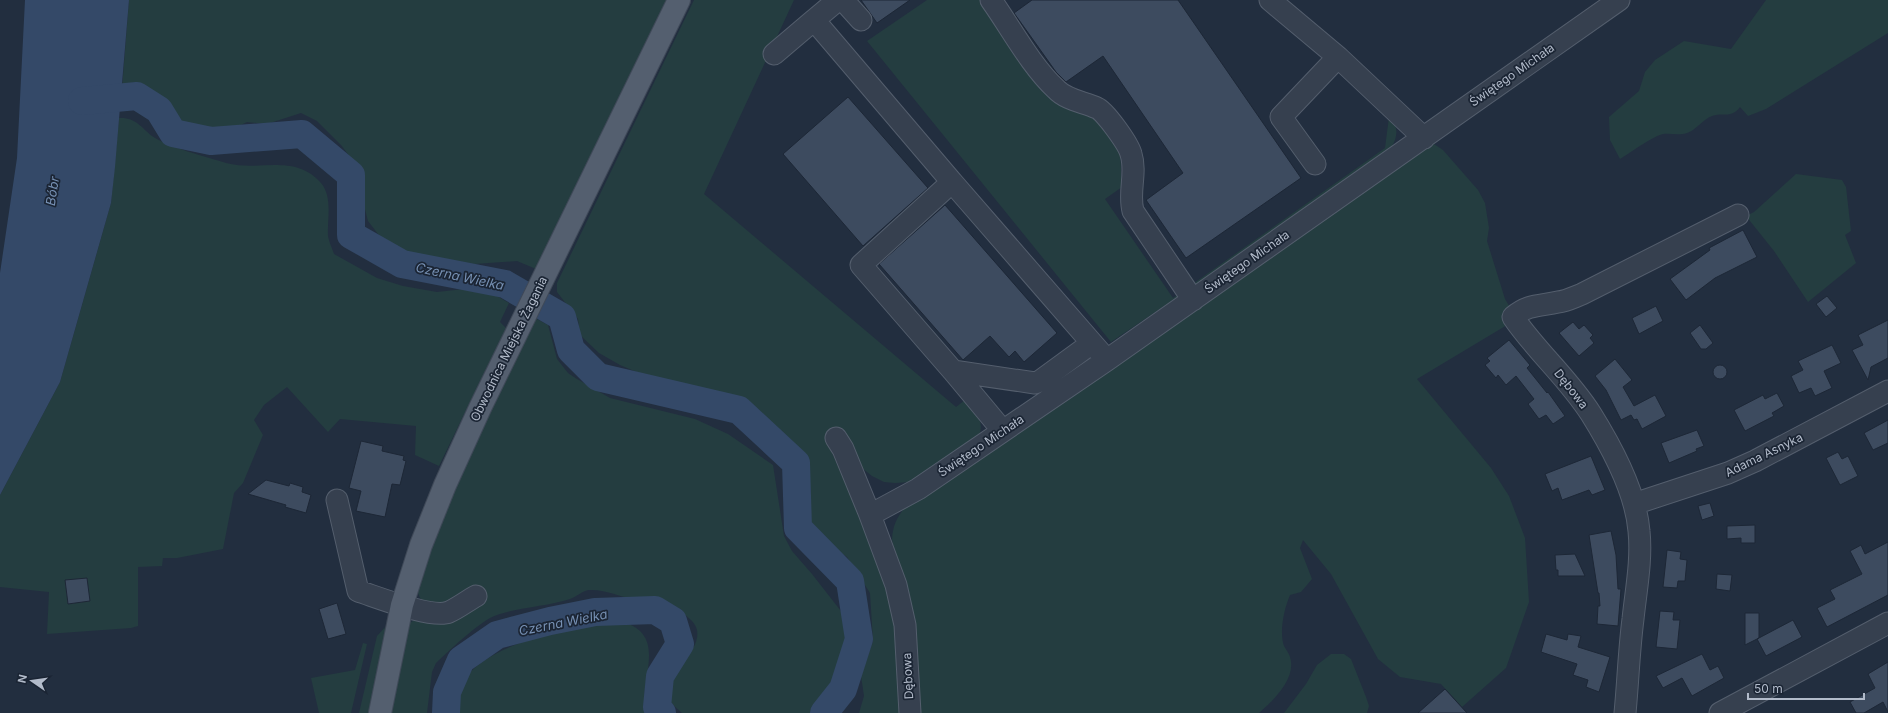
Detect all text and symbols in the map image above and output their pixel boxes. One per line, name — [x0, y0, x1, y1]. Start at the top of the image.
street label: Świętego Michała — [1466, 40, 1557, 109]
water label: Bóbr — [42, 174, 62, 207]
street label: Świętego Michała — [1201, 227, 1292, 296]
water label: Czerna Wielka — [414, 259, 506, 293]
street label: Obwodnica Miejska Żagania — [467, 274, 550, 424]
street label: Dębowa — [1551, 366, 1592, 412]
street label: Świętego Michała — [935, 411, 1026, 480]
street label: Adama Asnyka — [1722, 429, 1805, 480]
water label: Czerna Wielka — [517, 606, 609, 638]
street label: Dębowa — [899, 652, 916, 700]
north arrow — [12, 661, 52, 701]
text: N — [14, 673, 30, 684]
scale bar — [1748, 675, 1864, 701]
text: 50 m — [1754, 681, 1783, 696]

